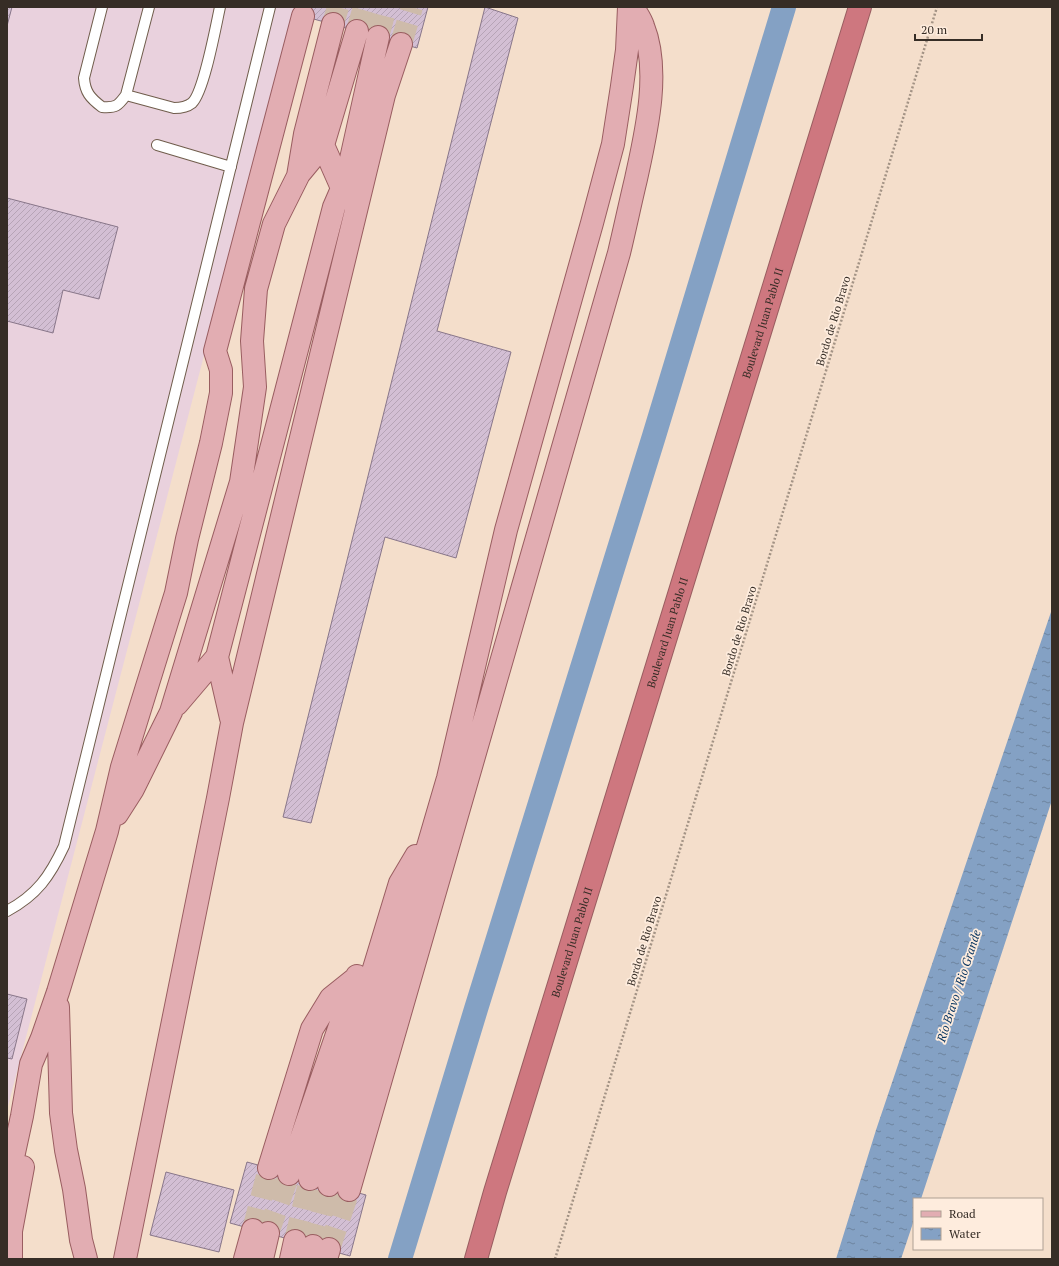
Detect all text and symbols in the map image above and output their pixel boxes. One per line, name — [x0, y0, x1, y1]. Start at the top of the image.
scale bar — [915, 16, 982, 42]
text: 20 m — [921, 22, 948, 37]
street label: Boulevard Juan Pablo II — [739, 266, 786, 380]
street label: Bordo de Rio Bravo — [813, 274, 853, 368]
street label: Boulevard Juan Pablo II — [644, 576, 691, 690]
street label: Bordo de Rio Bravo — [719, 584, 759, 678]
street label: Boulevard Juan Pablo II — [548, 885, 596, 999]
street label: Bordo de Rio Bravo — [624, 894, 664, 988]
water label: Río Bravo / Rio Grande — [933, 927, 984, 1045]
legend — [913, 1198, 1043, 1250]
text: Road — [949, 1206, 976, 1221]
text: Water — [949, 1226, 981, 1241]

